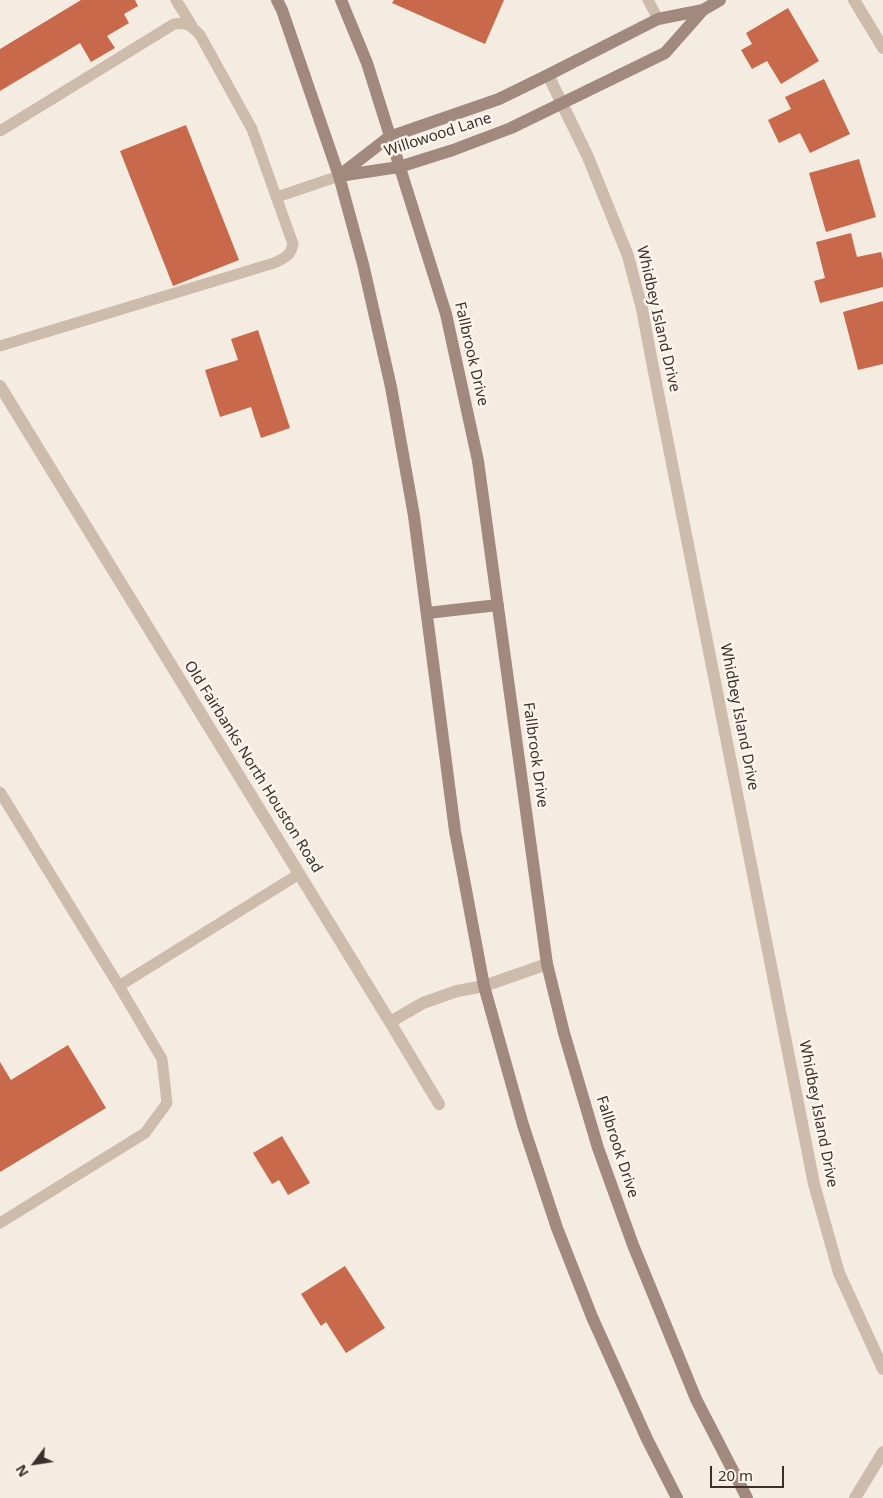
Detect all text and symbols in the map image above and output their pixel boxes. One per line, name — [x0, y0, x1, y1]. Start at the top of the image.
street label: Willowood Lane — [382, 109, 494, 161]
street label: Whidbey Island Drive — [632, 244, 684, 394]
street label: Fallbrook Drive — [450, 300, 492, 408]
street label: Whidbey Island Drive — [716, 642, 762, 792]
street label: Old Fairbanks North Houston Road — [180, 658, 326, 876]
street label: Fallbrook Drive — [519, 701, 551, 809]
street label: Whidbey Island Drive — [795, 1039, 841, 1189]
street label: Fallbrook Drive — [592, 1094, 642, 1200]
north arrow — [10, 1438, 60, 1488]
scale bar — [713, 1456, 787, 1488]
text: N — [11, 1461, 33, 1481]
text: 20 m — [718, 1465, 753, 1485]

